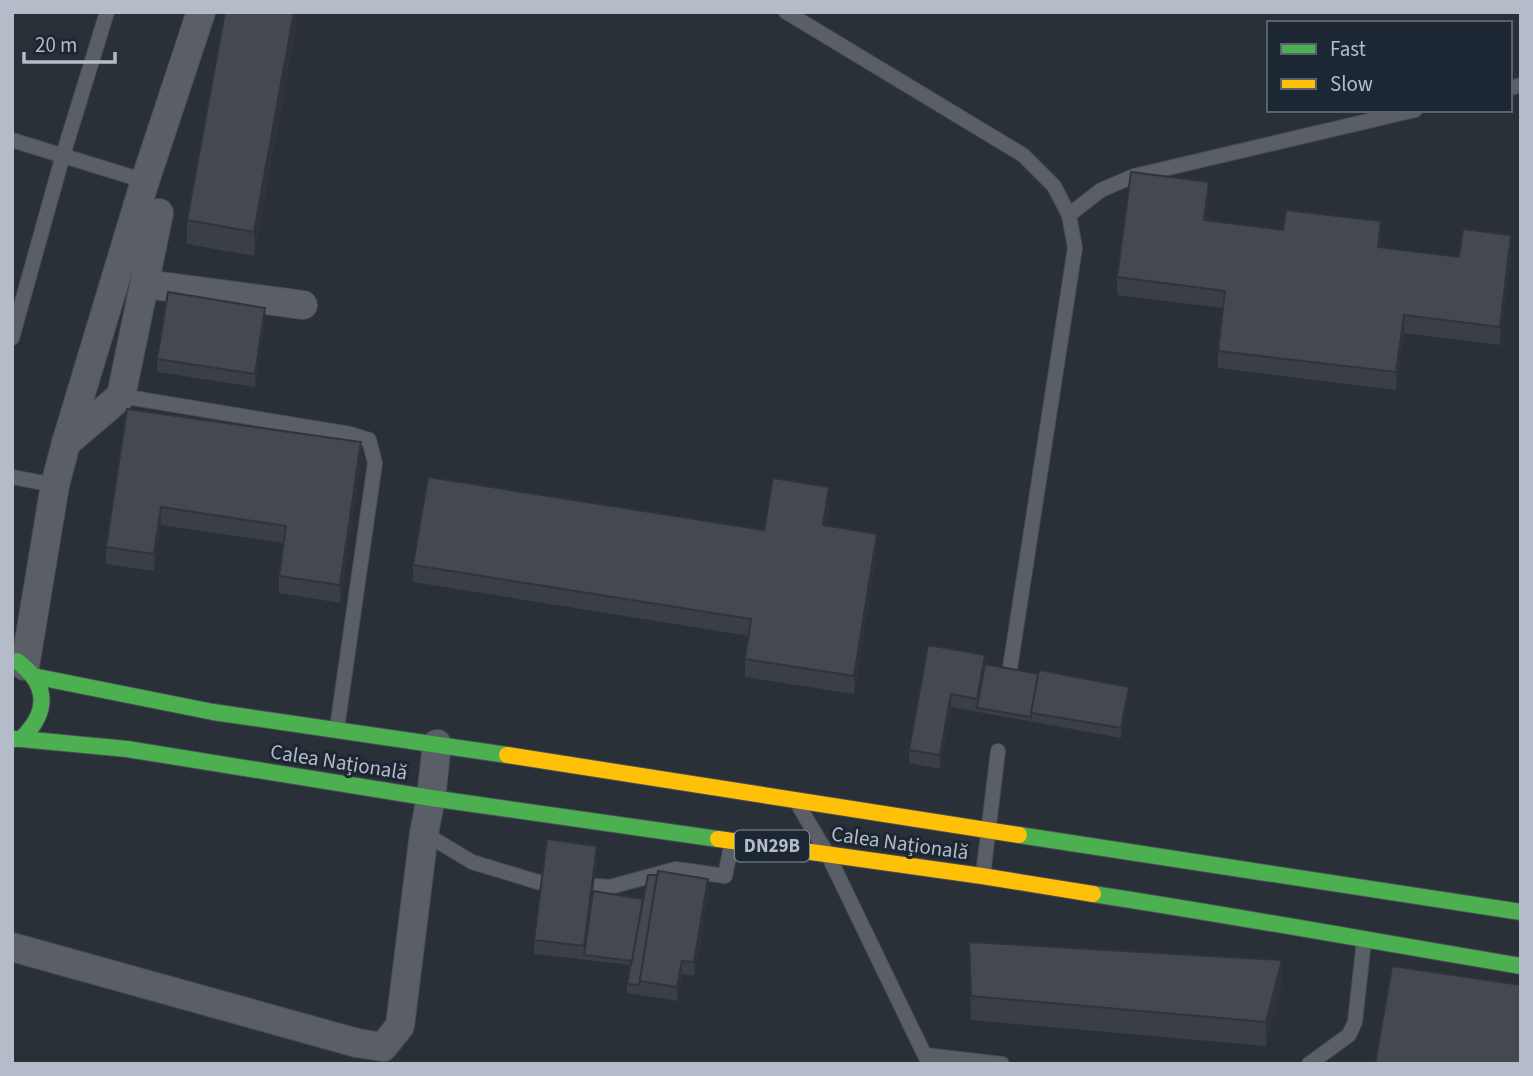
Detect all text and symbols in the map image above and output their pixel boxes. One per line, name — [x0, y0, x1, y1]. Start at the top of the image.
scale bar — [24, 21, 116, 65]
legend — [1267, 21, 1512, 112]
text: 20 m — [35, 30, 77, 60]
text: Fast — [1330, 34, 1366, 64]
text: Slow — [1330, 69, 1373, 99]
street label: Calea Națională — [268, 736, 410, 788]
street label: Calea Națională — [829, 819, 971, 867]
road number: DN29B — [735, 831, 809, 862]

